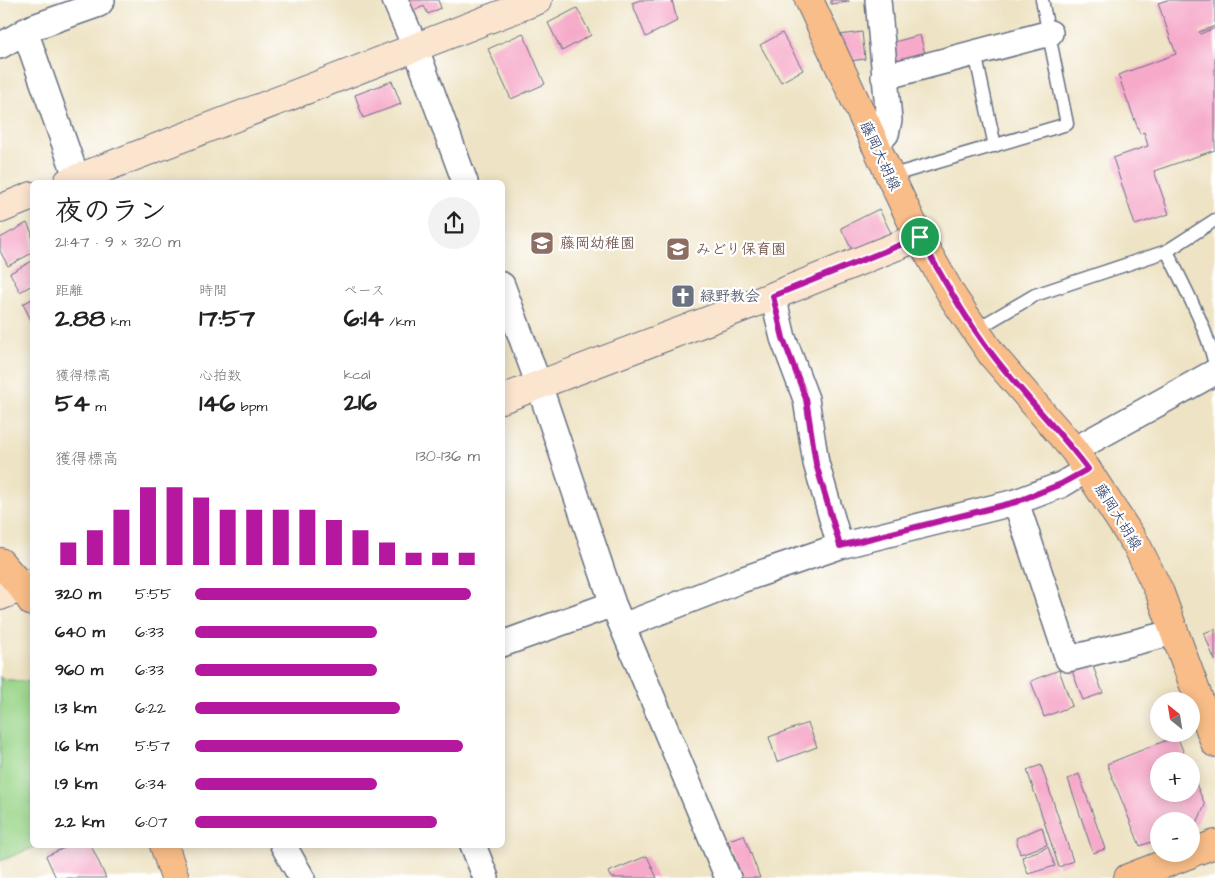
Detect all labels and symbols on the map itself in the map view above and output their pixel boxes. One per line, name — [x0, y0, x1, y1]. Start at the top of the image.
street label: 藤岡大胡線 — [855, 118, 905, 194]
pin — [899, 216, 941, 258]
school or university icon: 藤岡幼稚園 — [529, 230, 555, 256]
place label: 藤岡幼稚園 — [560, 233, 635, 254]
school or university icon: みどり保育園 — [665, 236, 691, 262]
place label: みどり保育園 — [696, 239, 786, 260]
church icon: 緑野教会 — [670, 283, 696, 309]
place label: 緑野教会 — [700, 286, 760, 307]
street label: 藤岡大胡線 — [1089, 480, 1147, 554]
north arrow — [1150, 692, 1200, 742]

